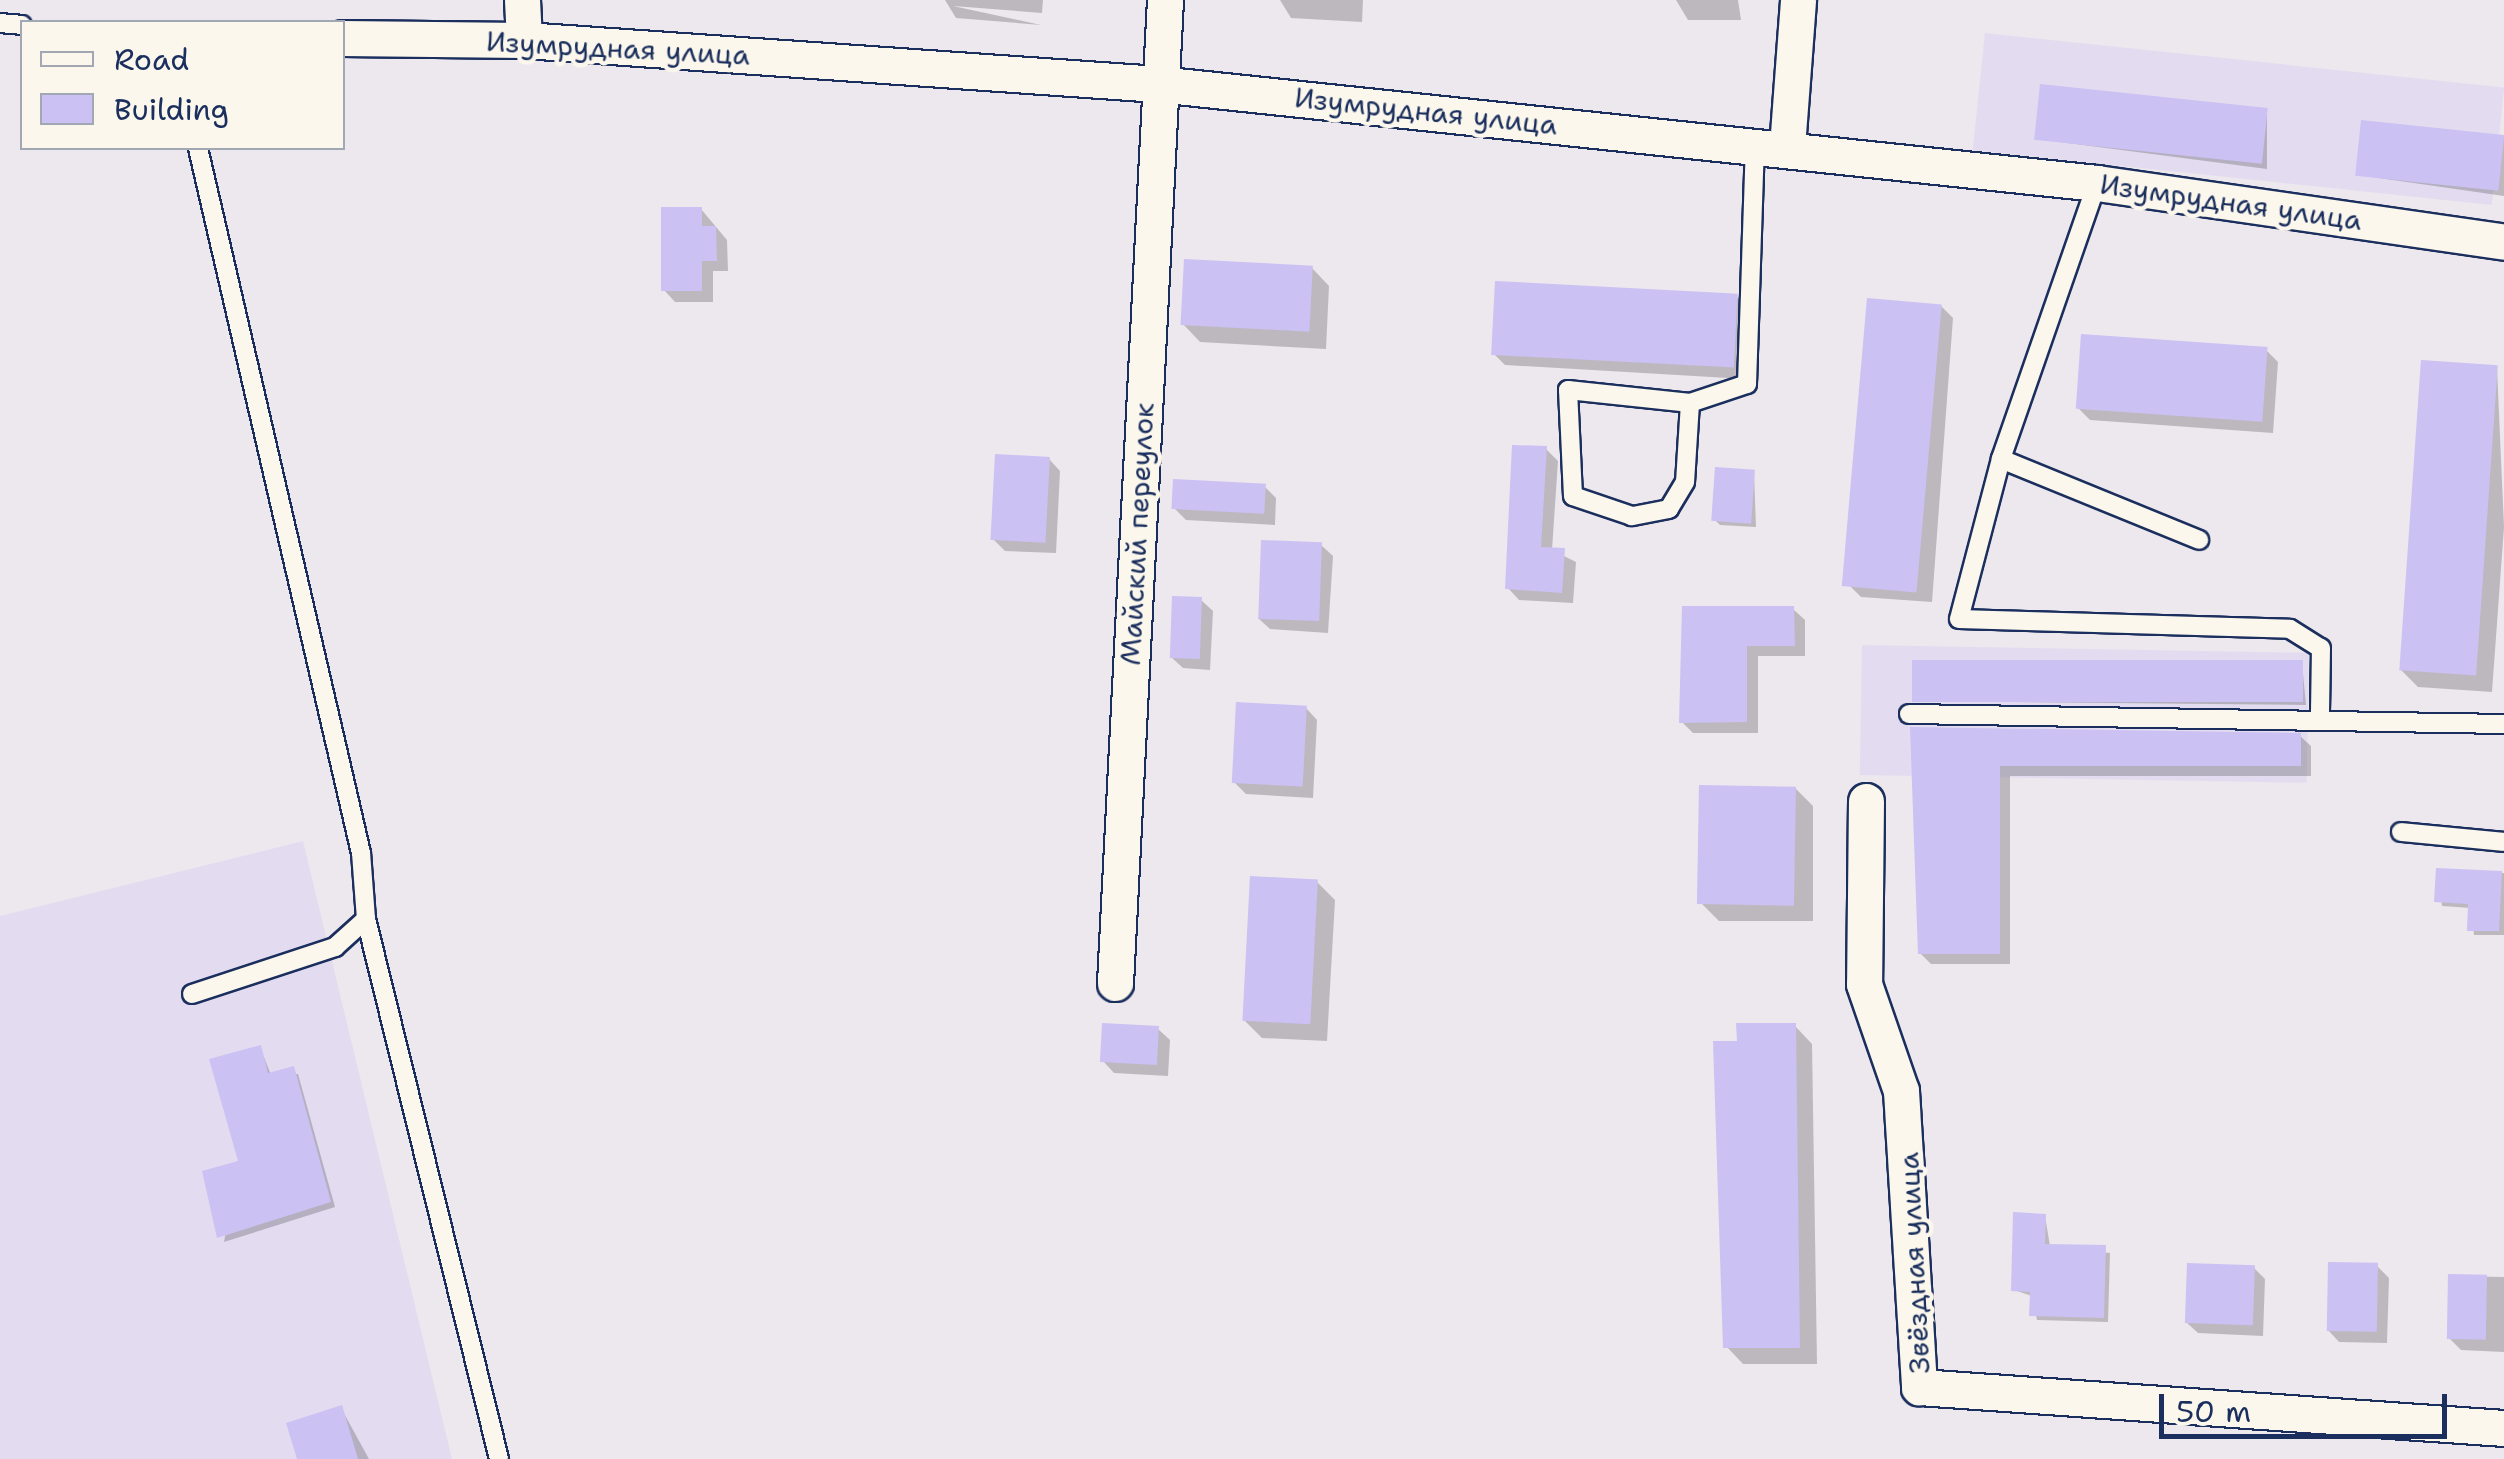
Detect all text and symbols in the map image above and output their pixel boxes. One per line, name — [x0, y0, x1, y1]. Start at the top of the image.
legend — [20, 20, 345, 150]
street label: Изумрудная улица — [485, 24, 751, 72]
text: Road — [114, 39, 189, 80]
street label: Изумрудная улица — [1293, 80, 1559, 142]
text: Building — [114, 89, 229, 130]
street label: Изумрудная улица — [2098, 167, 2364, 237]
street label: Майский переулок — [1113, 402, 1161, 666]
street label: Звёздная улица — [1891, 1151, 1937, 1375]
scale bar — [2164, 1374, 2452, 1436]
text: 50 m — [2176, 1391, 2251, 1432]

